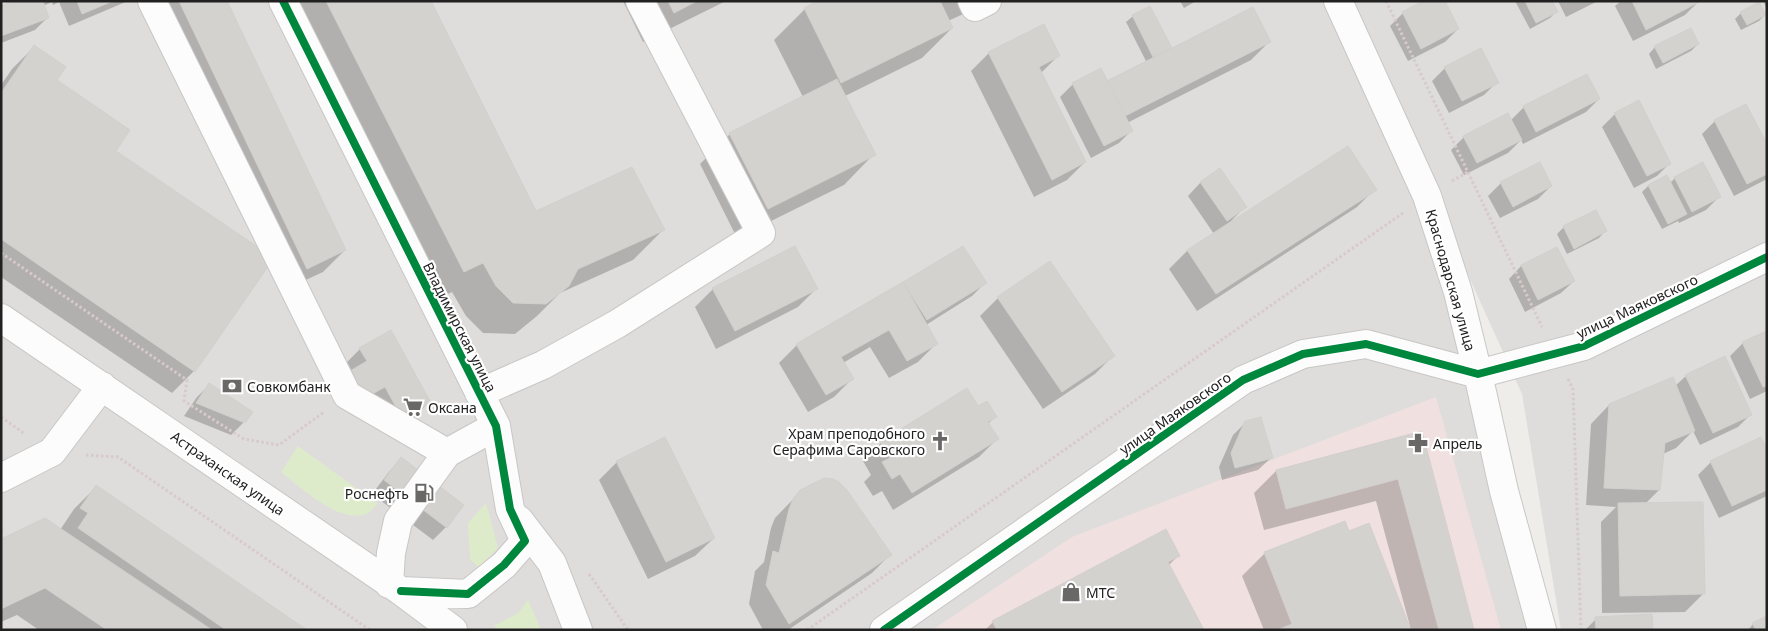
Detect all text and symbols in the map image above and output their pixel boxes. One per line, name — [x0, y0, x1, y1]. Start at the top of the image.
street label: Краснодарская улица — [1422, 207, 1480, 353]
street label: Владимирская улица — [419, 259, 501, 395]
street label: улица Маяковского — [1573, 270, 1701, 342]
street label: улица Маяковского — [1116, 367, 1234, 459]
bank icon: Совкомбанк — [221, 375, 243, 397]
place label: Совкомбанк — [247, 377, 331, 396]
supermarket icon: Оксана — [402, 396, 424, 418]
place label: Оксана — [428, 398, 477, 417]
place label: Храм преподобного Серафима Саровского — [773, 424, 925, 459]
street label: Астраханская улица — [167, 427, 289, 519]
church icon: Храм преподобного Серафима Саровского — [929, 430, 951, 452]
pharmacy icon: Апрель — [1407, 432, 1429, 454]
place label: Апрель — [1433, 434, 1483, 453]
fuel station icon: Роснефть — [413, 482, 435, 504]
place label: Роснефть — [345, 484, 409, 503]
shop icon: МТС — [1060, 581, 1082, 603]
place label: МТС — [1086, 583, 1115, 602]

